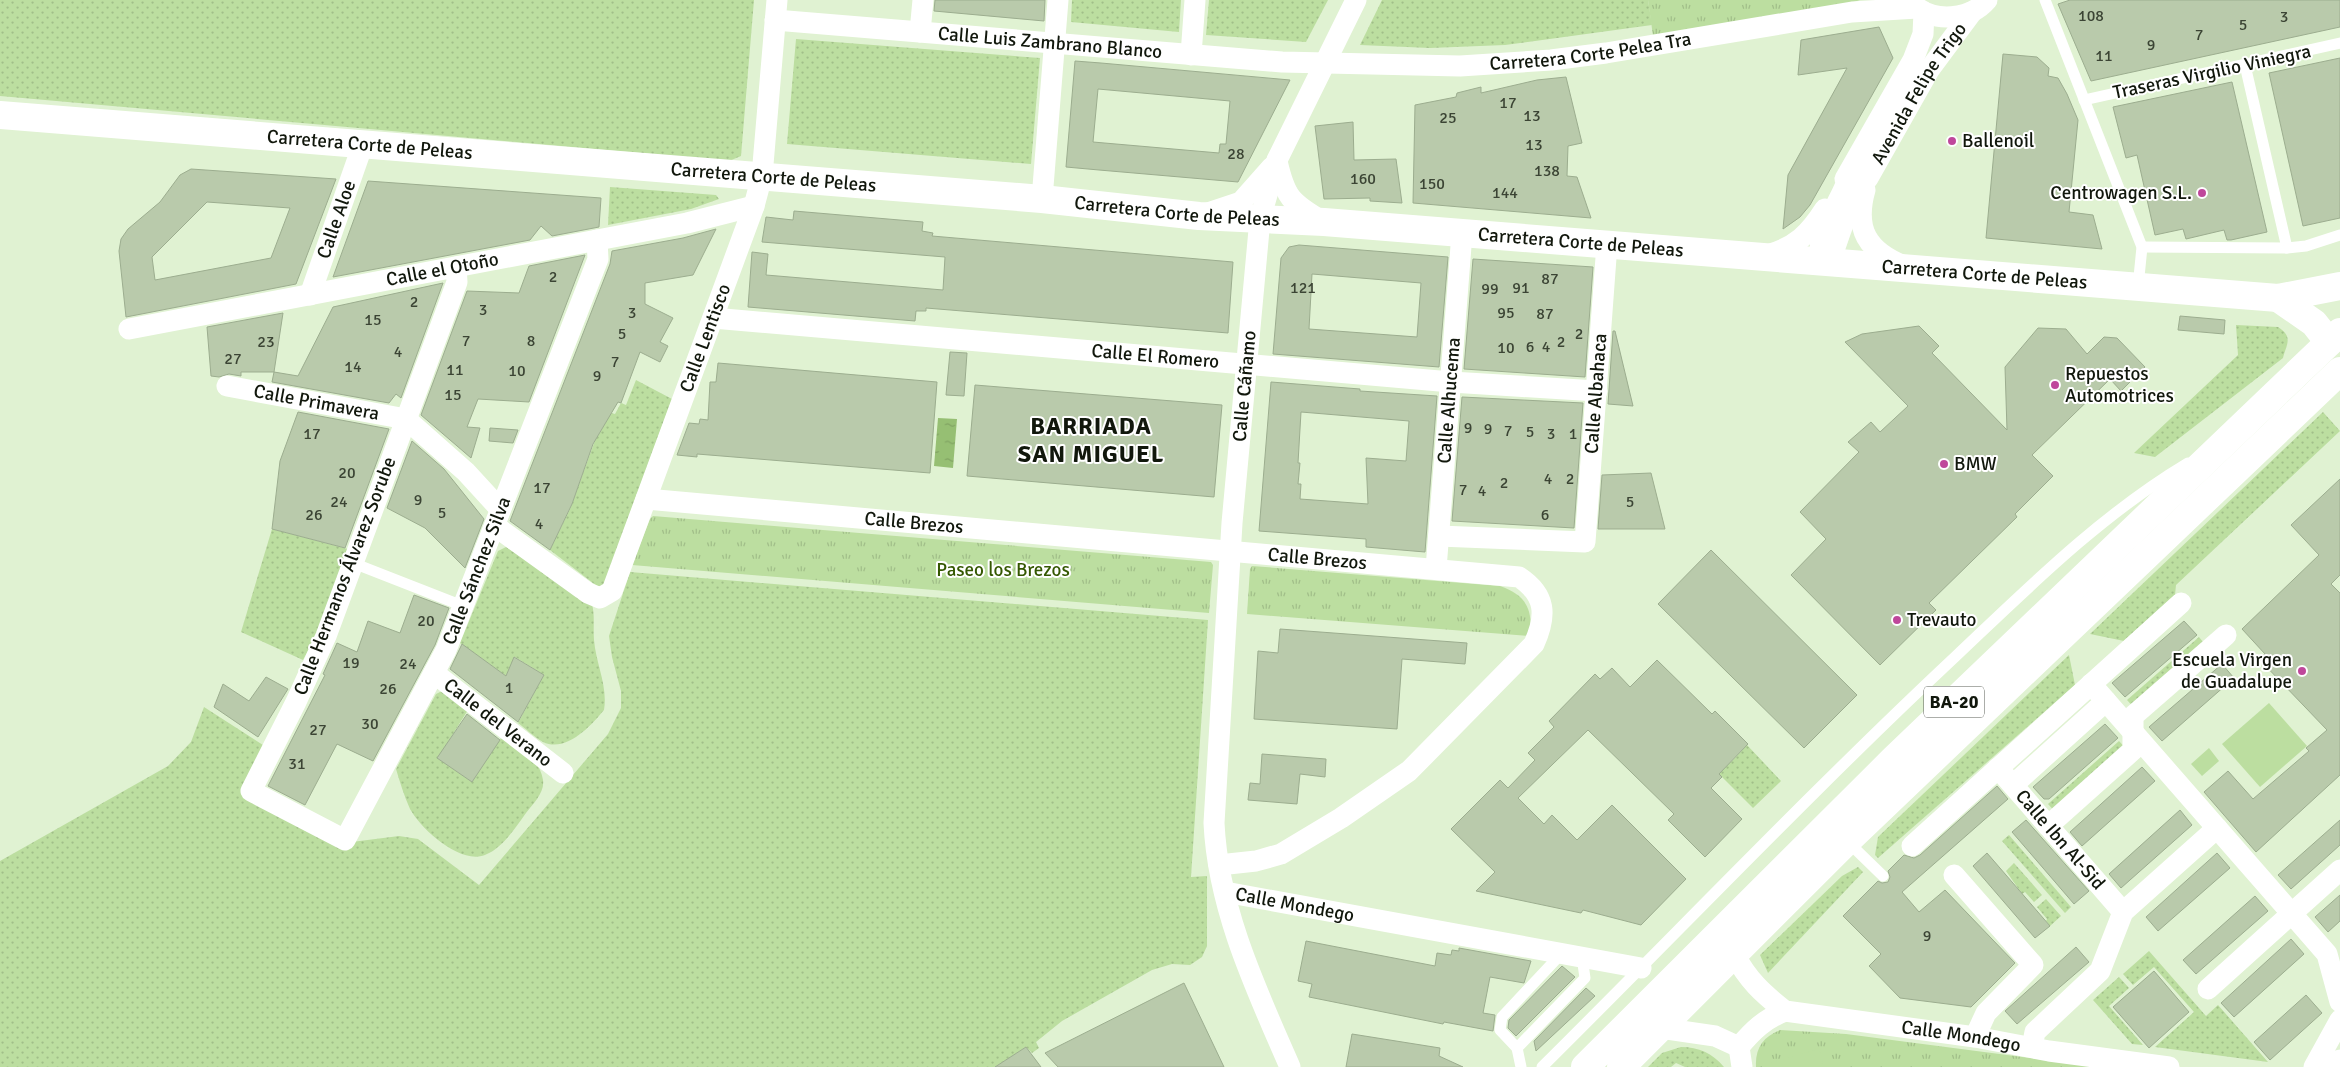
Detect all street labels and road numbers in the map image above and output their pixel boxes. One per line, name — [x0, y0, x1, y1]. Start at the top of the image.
street label: Avenida Felipe Trigo — [1866, 18, 1972, 169]
street label: Calle Luis Zambrano Blanco — [937, 22, 1163, 64]
street label: Carretera Corte Pelea Tra — [1489, 27, 1693, 76]
street label: Traseras Virgilio Viniegra — [2111, 39, 2313, 105]
street label: Carretera Corte de Peleas — [266, 125, 473, 165]
street label: Carretera Corte de Peleas — [670, 157, 877, 198]
street label: Calle Aloe — [312, 177, 361, 262]
street label: Carretera Corte de Peleas — [1073, 191, 1280, 232]
street label: Carretera Corte de Peleas — [1477, 222, 1684, 263]
street label: Calle el Otoño — [384, 247, 501, 292]
street label: Carretera Corte de Peleas — [1881, 254, 2088, 295]
street label: Calle Lentisco — [674, 281, 736, 396]
street label: Calle Cáñamo — [1228, 329, 1262, 443]
street label: Calle Albahaca — [1580, 332, 1612, 455]
street label: Calle Alhucema — [1432, 337, 1466, 464]
street label: Calle El Romero — [1090, 339, 1220, 374]
street label: Calle Primavera — [252, 379, 381, 426]
street label: Calle Hermanos Álvarez Sorube — [288, 453, 402, 699]
street label: Calle Sánchez Silva — [437, 493, 516, 648]
street label: Calle Brezos — [863, 507, 964, 539]
street label: Calle Brezos — [1267, 543, 1368, 575]
street label: Calle del Verano — [439, 673, 557, 772]
road number: BA-20 — [1924, 686, 1984, 718]
street label: Calle Ibn Al-Sid — [2010, 785, 2110, 895]
street label: Calle Mondego — [1233, 882, 1356, 927]
street label: Calle Mondego — [1900, 1015, 2023, 1057]

